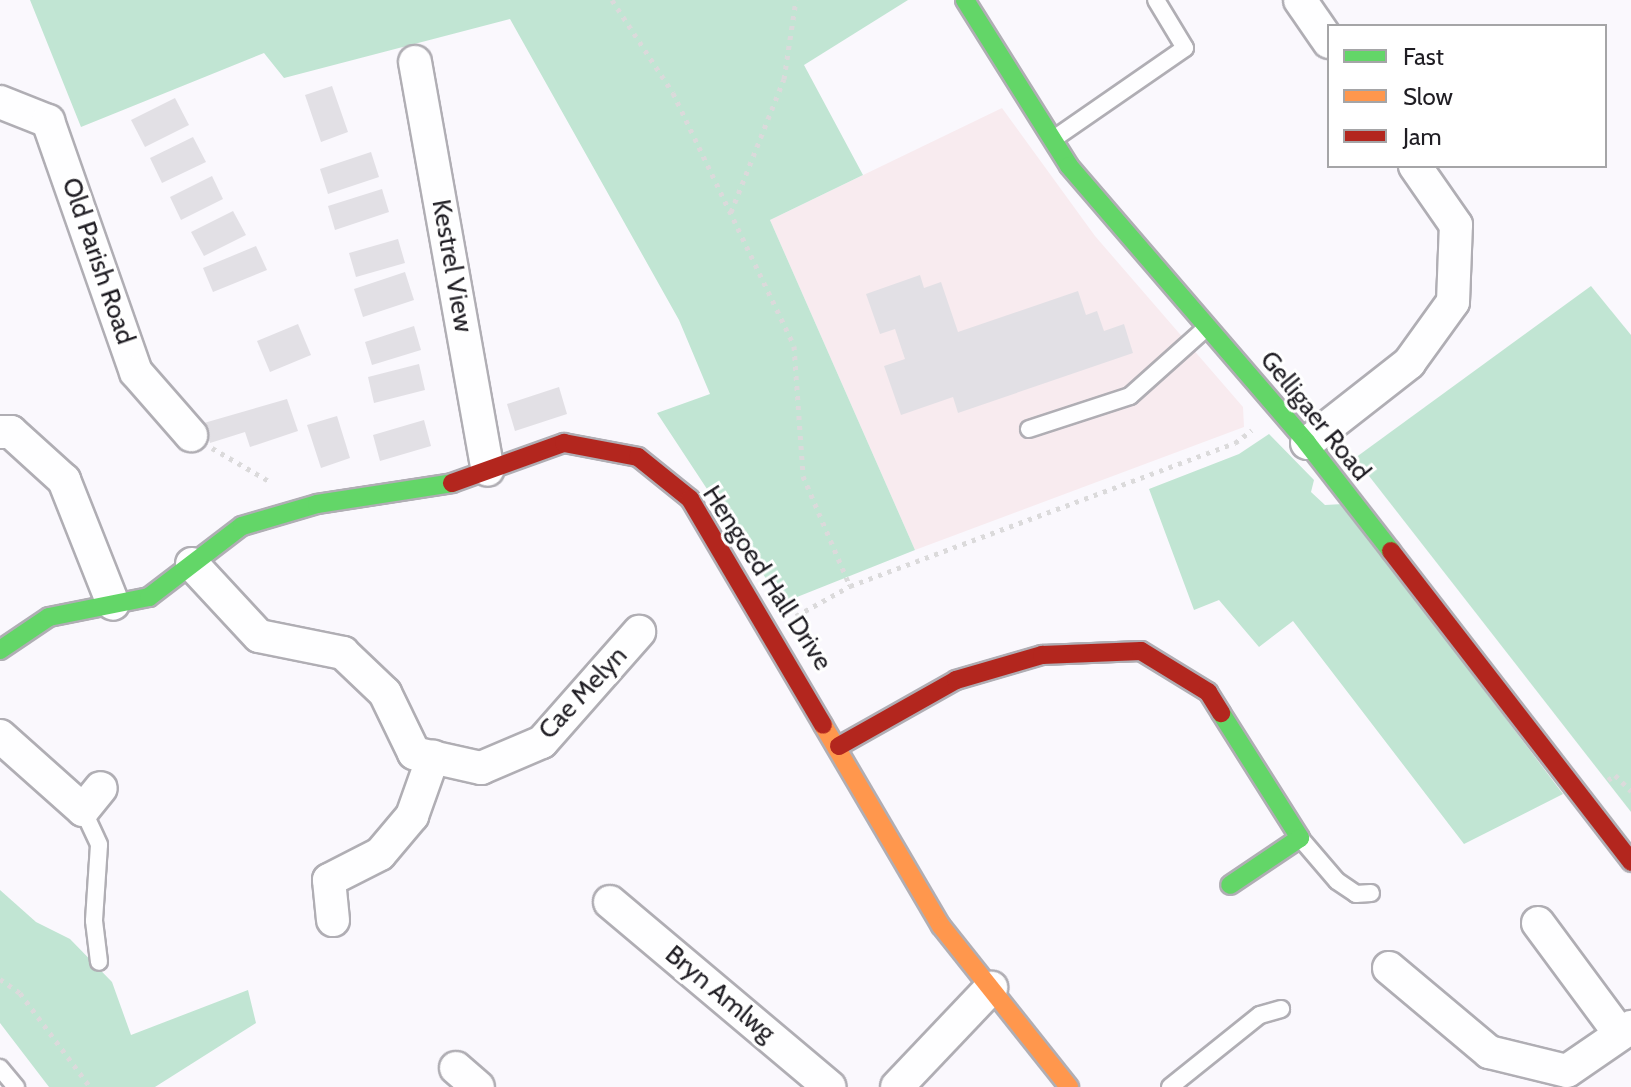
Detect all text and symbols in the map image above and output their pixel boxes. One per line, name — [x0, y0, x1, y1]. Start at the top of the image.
legend — [1327, 24, 1607, 168]
text: Fast — [1403, 42, 1444, 71]
text: Slow — [1403, 82, 1453, 111]
text: Jam — [1403, 122, 1441, 151]
street label: Old Parish Road — [55, 174, 141, 348]
street label: Kestrel View — [425, 197, 479, 335]
street label: Gelligaer Road — [1253, 345, 1377, 487]
street label: Hengoed Hall Drive — [696, 480, 838, 676]
street label: Cae Melyn — [532, 640, 634, 746]
street label: Bryn Amlwg — [659, 939, 781, 1049]

